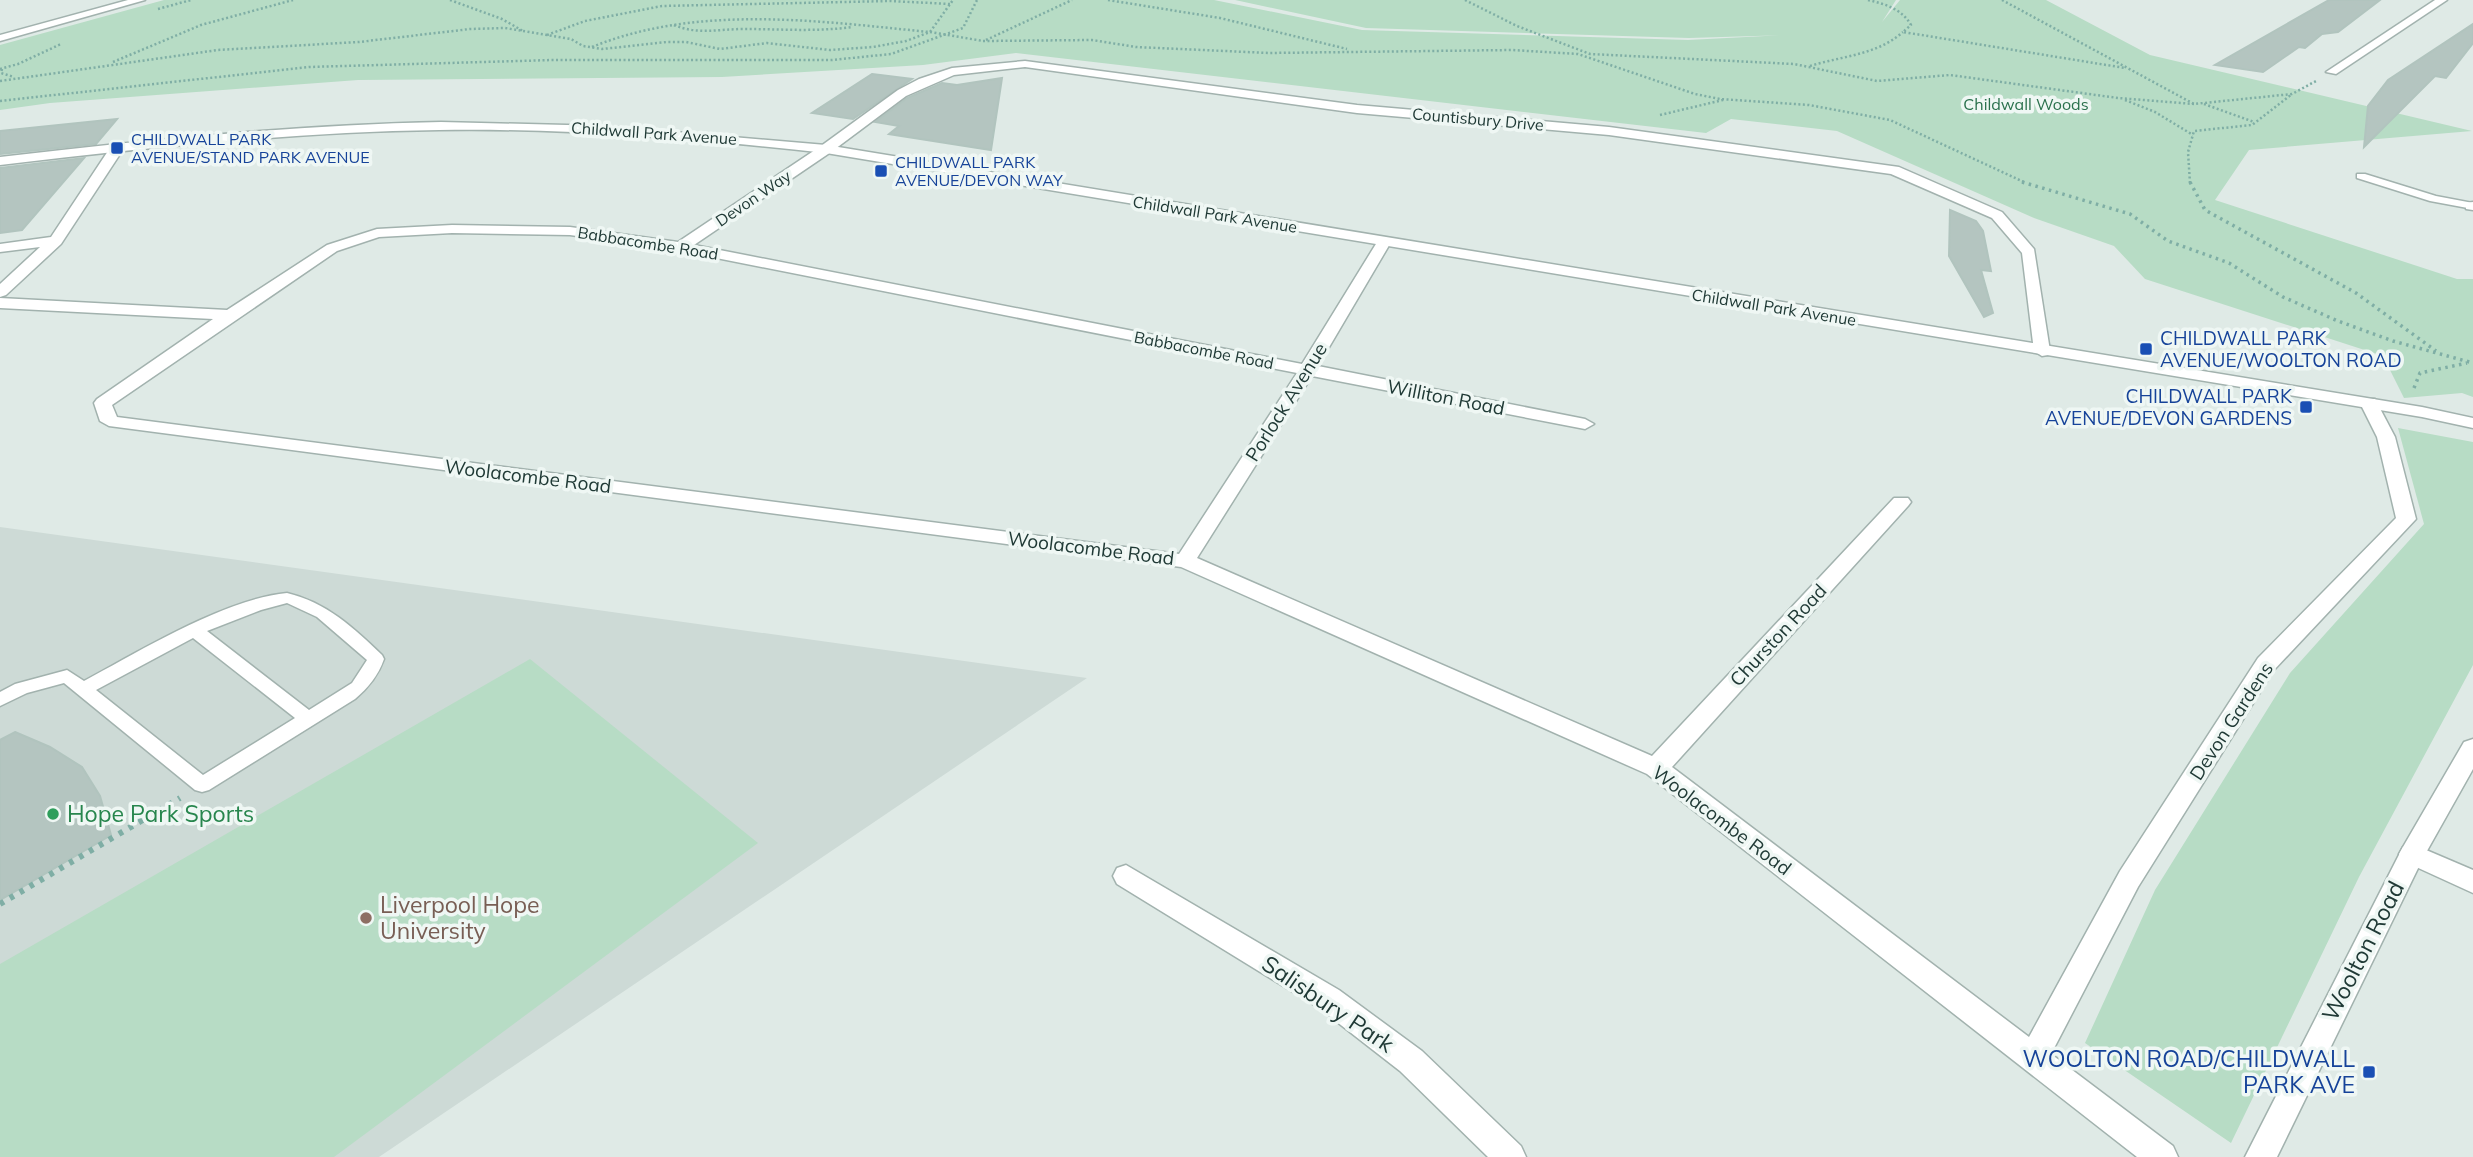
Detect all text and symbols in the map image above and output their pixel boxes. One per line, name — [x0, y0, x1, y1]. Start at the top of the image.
park label: Childwall Woods — [1963, 94, 2089, 114]
street label: Countisbury Drive — [1411, 103, 1545, 135]
street label: Childwall Park Avenue — [570, 117, 738, 149]
place label: CHILDWALL PARK AVENUE/STAND PARK AVENUE — [131, 129, 370, 167]
marker: CHILDWALL PARK AVENUE/STAND PARK AVENUE — [109, 140, 125, 156]
place label: CHILDWALL PARK AVENUE/DEVON WAY — [895, 152, 1063, 190]
marker: CHILDWALL PARK AVENUE/DEVON WAY — [873, 163, 889, 179]
street label: Devon Way — [712, 165, 795, 230]
street label: Childwall Park Avenue — [1131, 191, 1299, 237]
street label: Babbacombe Road — [576, 222, 720, 264]
street label: Childwall Park Avenue — [1690, 284, 1858, 330]
place label: CHILDWALL PARK AVENUE/WOOLTON ROAD — [2160, 326, 2402, 372]
street label: Babbacombe Road — [1132, 327, 1276, 373]
street label: Porlock Avenue — [1240, 338, 1332, 466]
marker: CHILDWALL PARK AVENUE/WOOLTON ROAD — [2138, 341, 2154, 357]
street label: Williton Road — [1385, 374, 1507, 420]
place label: CHILDWALL PARK AVENUE/DEVON GARDENS — [2045, 384, 2293, 430]
marker: CHILDWALL PARK AVENUE/DEVON GARDENS — [2298, 399, 2314, 415]
street label: Woolacombe Road — [443, 454, 613, 498]
street label: Woolacombe Road — [1006, 526, 1176, 570]
street label: Churston Road — [1724, 579, 1832, 691]
street label: Devon Gardens — [2184, 658, 2278, 784]
street label: Woolacombe Road — [1648, 760, 1796, 880]
place label: Hope Park Sports — [67, 799, 254, 828]
marker: Hope Park Sports — [45, 806, 61, 822]
street label: Woolton Road — [2315, 876, 2410, 1025]
place label: Liverpool Hope University — [380, 890, 540, 945]
marker: Liverpool Hope University — [358, 910, 374, 926]
street label: Salisbury Park — [1257, 949, 1401, 1059]
place label: WOOLTON ROAD/CHILDWALL PARK AVE — [2022, 1044, 2355, 1099]
marker: WOOLTON ROAD/CHILDWALL PARK AVE — [2361, 1064, 2377, 1080]

